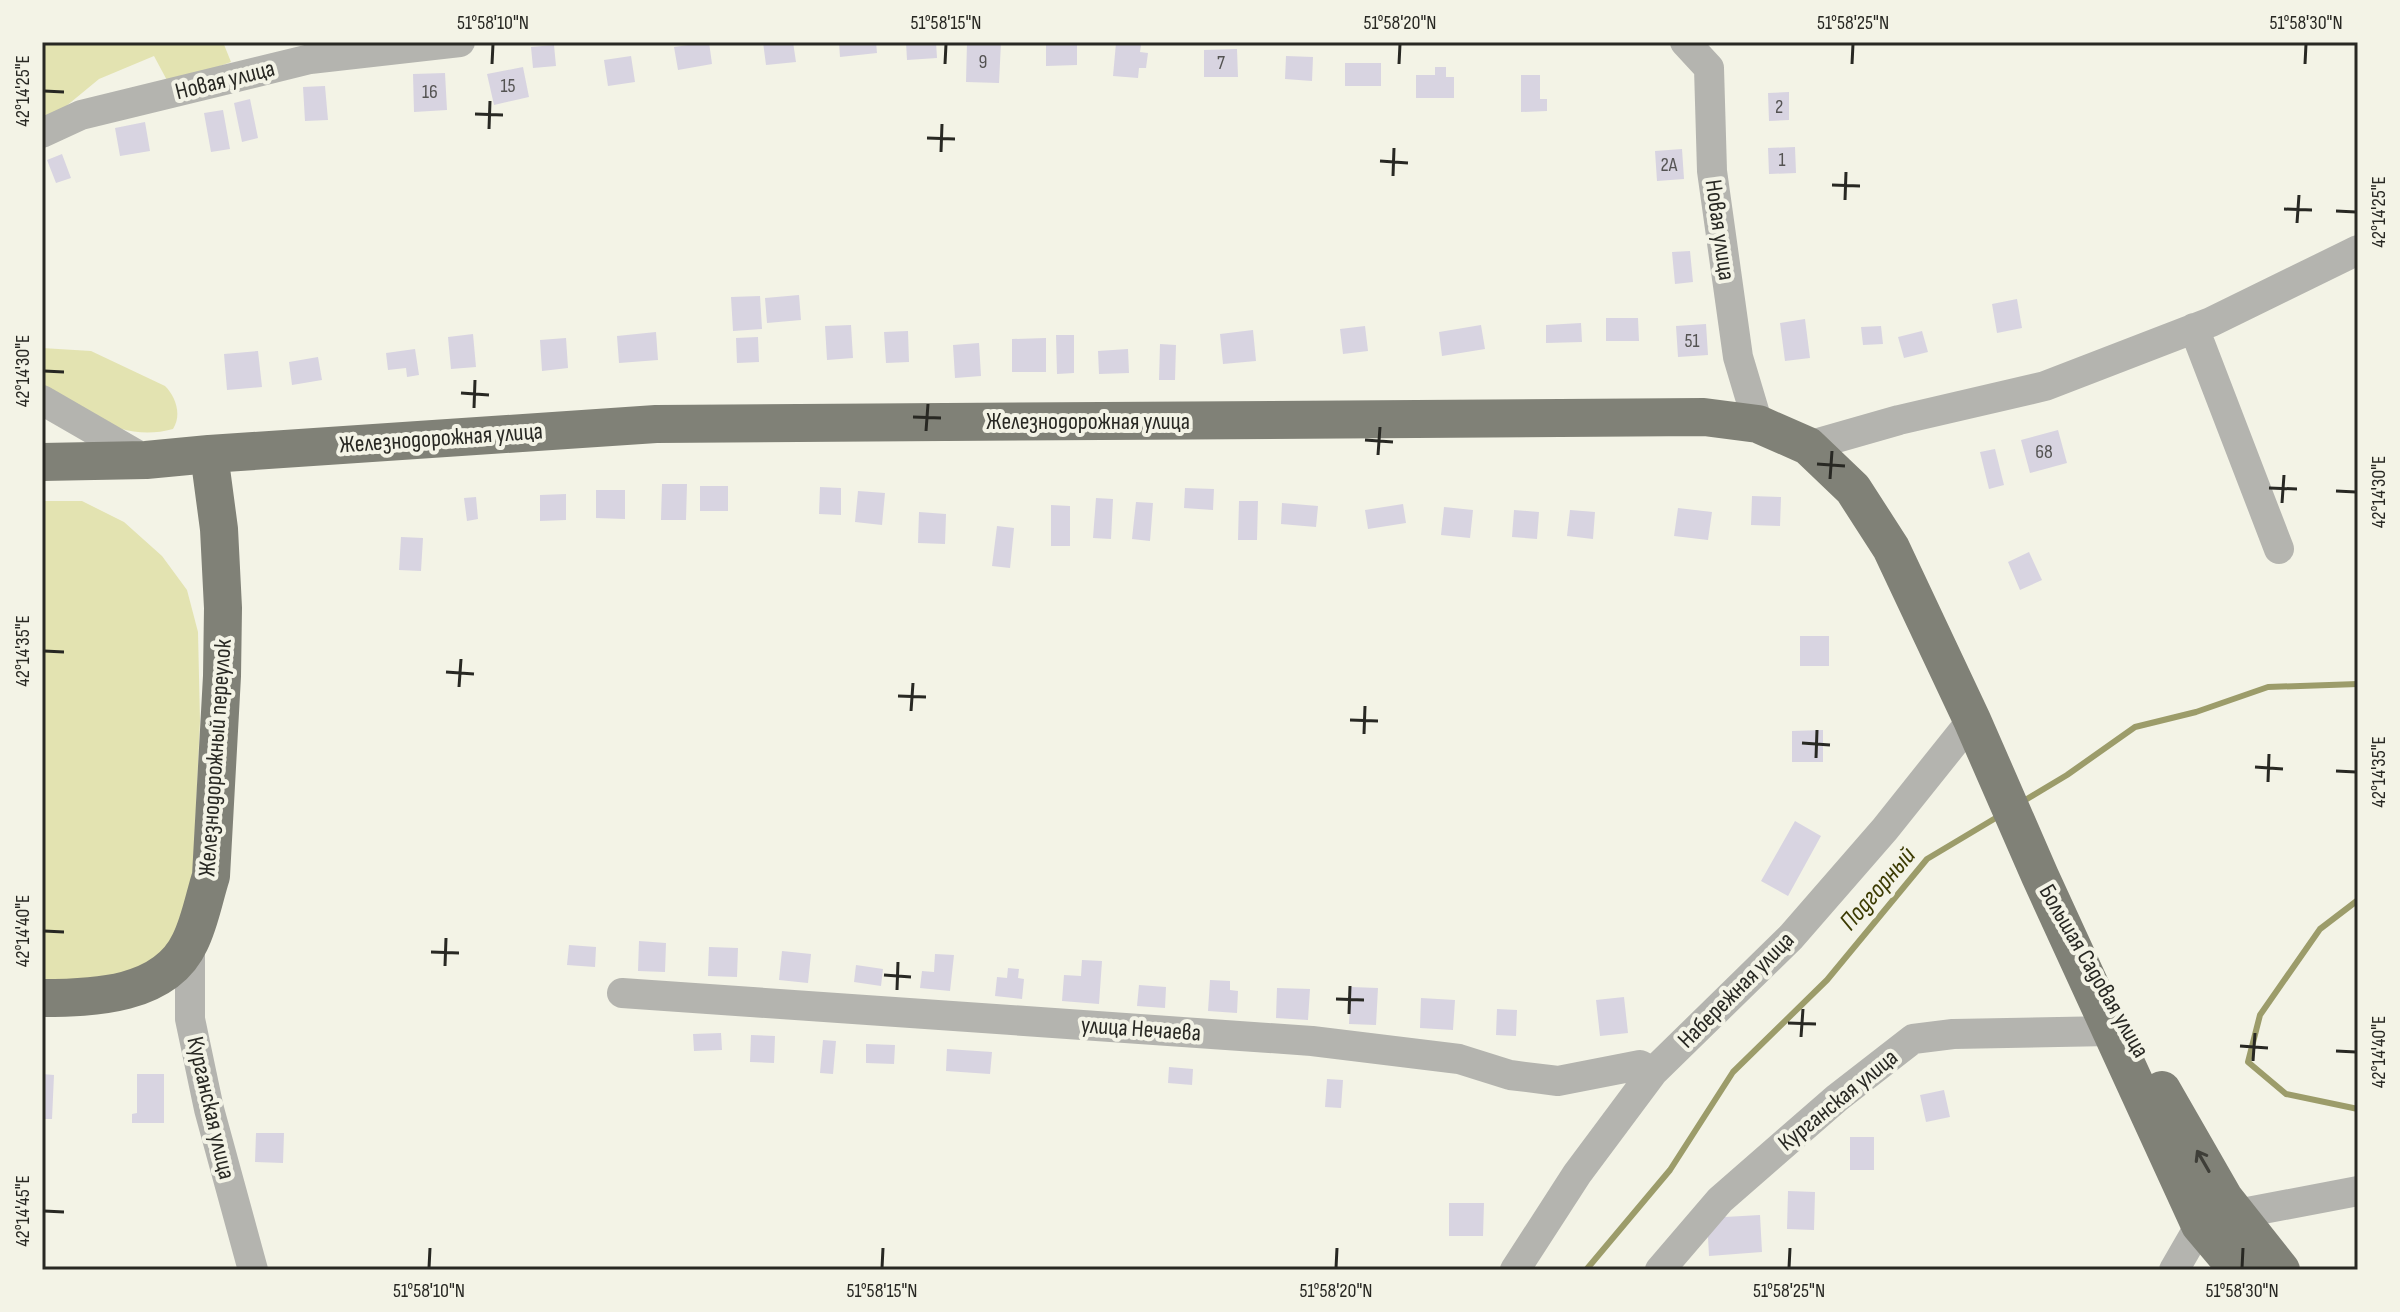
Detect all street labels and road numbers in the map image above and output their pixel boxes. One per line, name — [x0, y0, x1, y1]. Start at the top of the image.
street label: Новая улица — [172, 54, 278, 106]
street label: Новая улица — [1699, 178, 1741, 282]
street label: Железнодорожная улица — [986, 407, 1190, 436]
street label: Железнодорожная улица — [338, 416, 544, 460]
street label: Железнодорожный переулок — [192, 637, 238, 878]
street label: Большая Садовая улица — [2033, 879, 2155, 1063]
street label: Набережная улица — [1672, 926, 1800, 1054]
street label: улица Нечаева — [1080, 1010, 1202, 1048]
street label: Курганская улица — [180, 1034, 242, 1182]
street label: Курганская улица — [1772, 1043, 1904, 1157]

